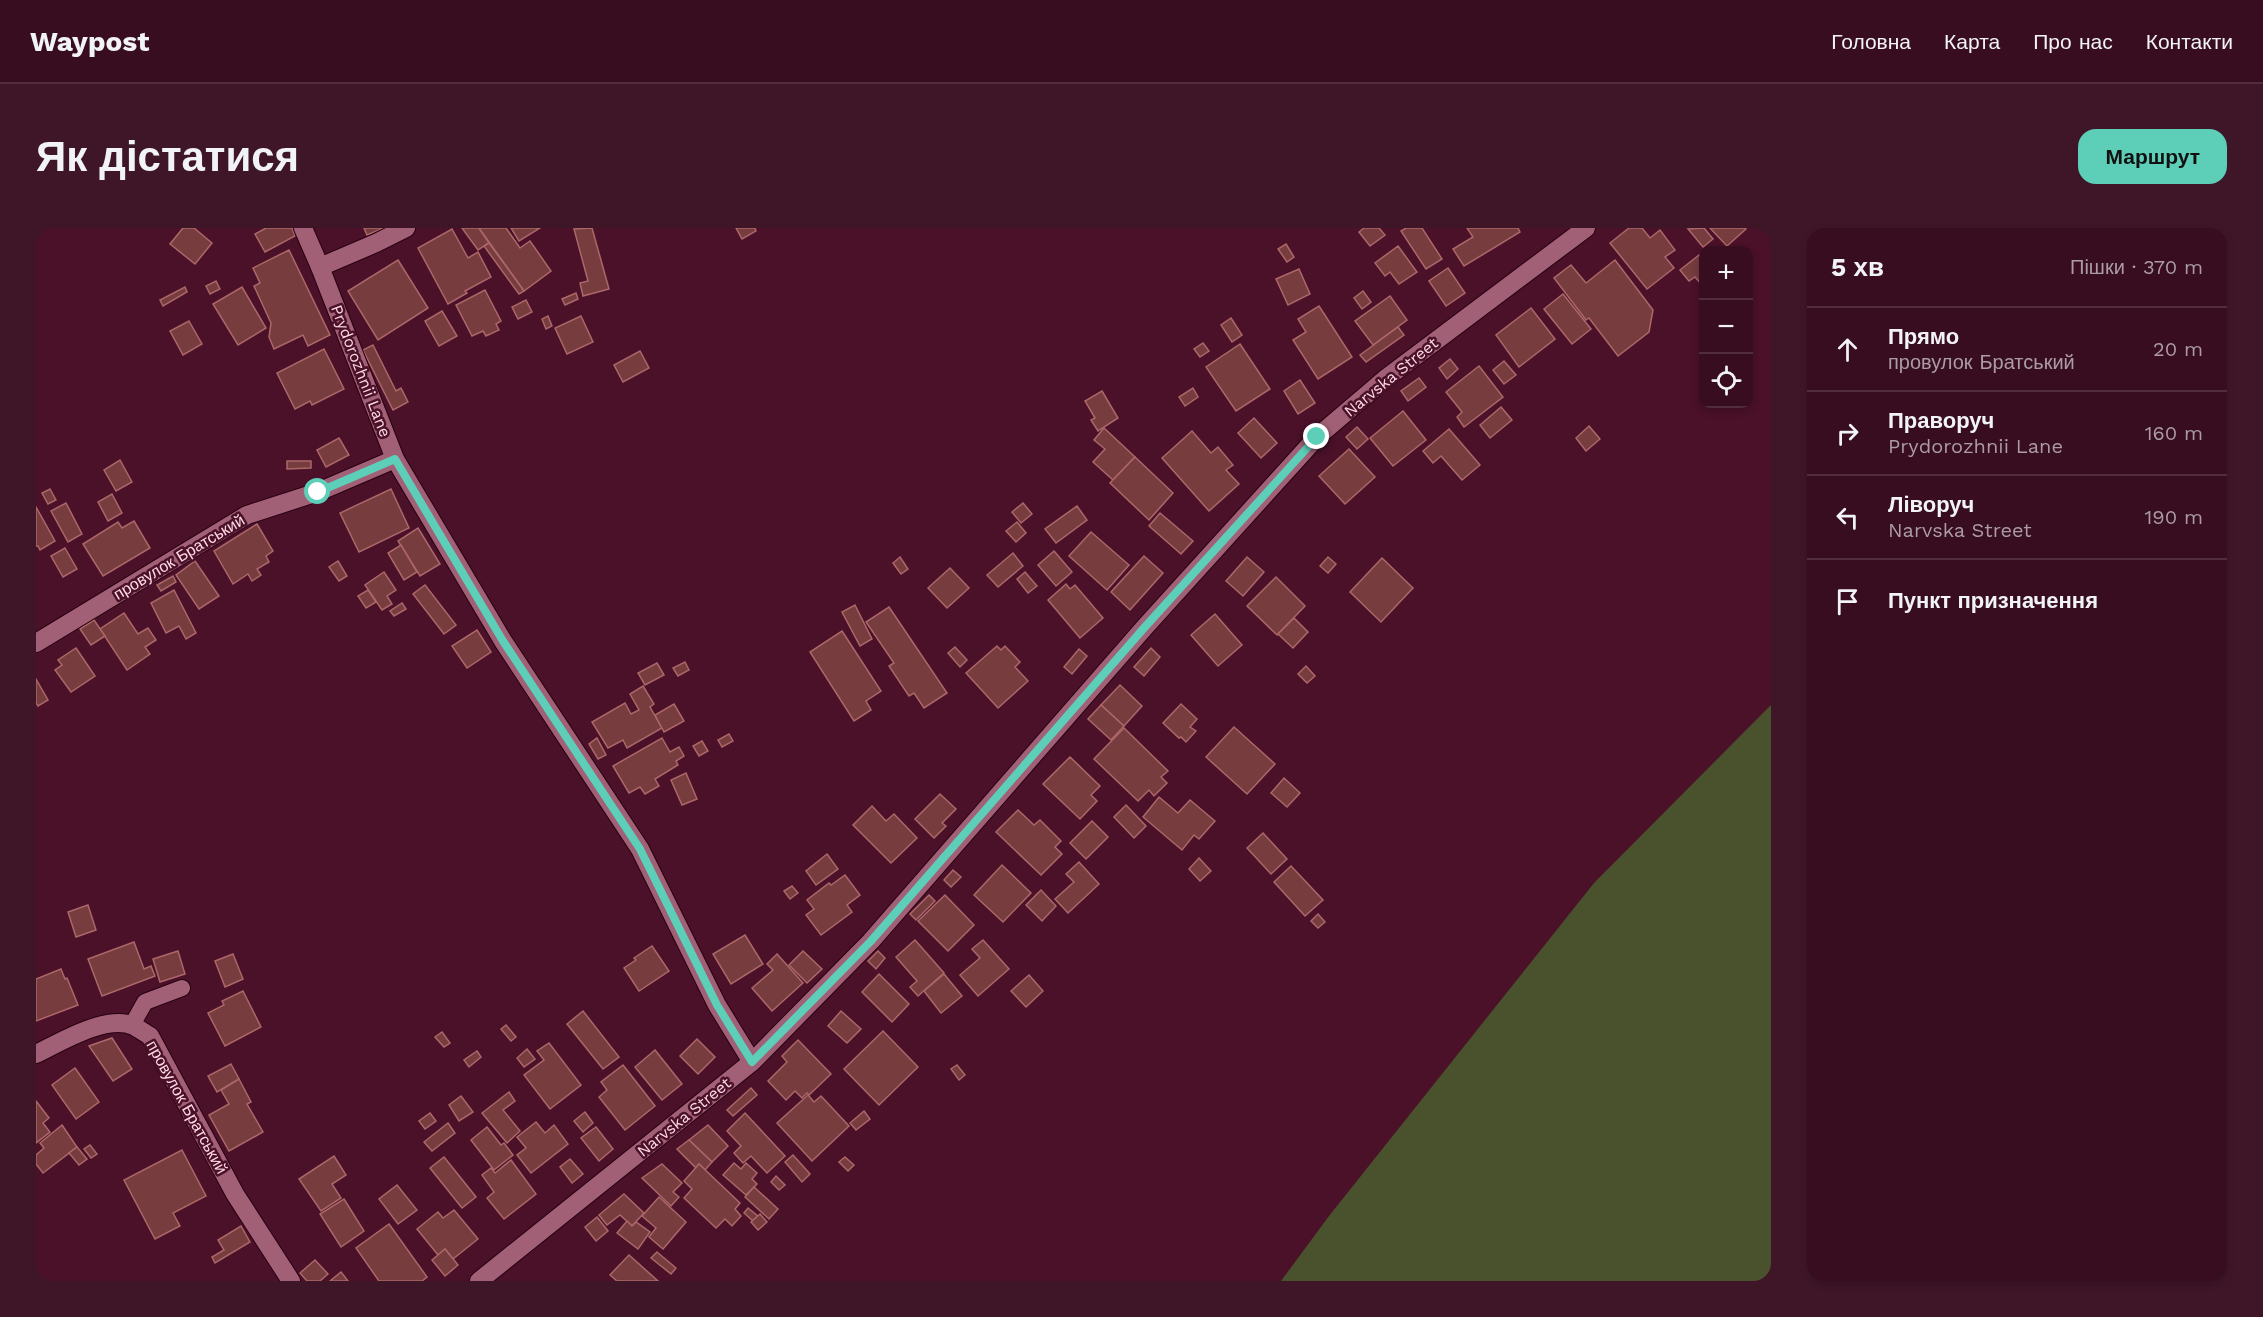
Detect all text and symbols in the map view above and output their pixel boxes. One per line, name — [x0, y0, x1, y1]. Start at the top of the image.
text: Waypost — [30, 25, 149, 58]
text: Головна — [1831, 29, 1911, 54]
text: Карта — [1944, 29, 2000, 54]
text: Про нас — [2033, 29, 2113, 54]
text: Контакти — [2146, 29, 2233, 54]
button: Маршрут — [2078, 129, 2227, 184]
text: Як дістатися — [36, 132, 299, 181]
map controls — [1699, 246, 1753, 408]
button: + — [1699, 246, 1753, 300]
text: 5 хв — [1831, 252, 1884, 282]
text: Пішки · 370 m — [2070, 255, 2203, 279]
button: − — [1699, 300, 1753, 354]
street label: Prydorozhnii Lane — [327, 302, 395, 440]
text: Прямо — [1888, 324, 1959, 349]
street label: Narvska Street — [1340, 333, 1442, 421]
icon: ahead — [1831, 333, 1864, 366]
text: 20 m — [2153, 337, 2203, 361]
text: провулок Братський — [1888, 350, 2075, 374]
button: locate — [1699, 354, 1753, 408]
text: Праворуч — [1888, 408, 1994, 433]
icon: right — [1831, 417, 1864, 450]
text: 160 m — [2145, 421, 2203, 445]
route end — [1303, 423, 1329, 449]
text: Prydorozhnii Lane — [1888, 434, 2063, 458]
route start — [304, 478, 330, 504]
text: Ліворуч — [1888, 492, 1974, 517]
icon: left — [1831, 501, 1864, 534]
text: 190 m — [2145, 505, 2203, 529]
street label: провулок Братський — [110, 510, 248, 604]
text: Narvska Street — [1888, 518, 2032, 542]
icon: arrive — [1831, 585, 1864, 618]
text: Пункт призначення — [1888, 588, 2098, 613]
street label: провулок Братський — [142, 1037, 232, 1177]
street label: Narvska Street — [633, 1073, 735, 1161]

